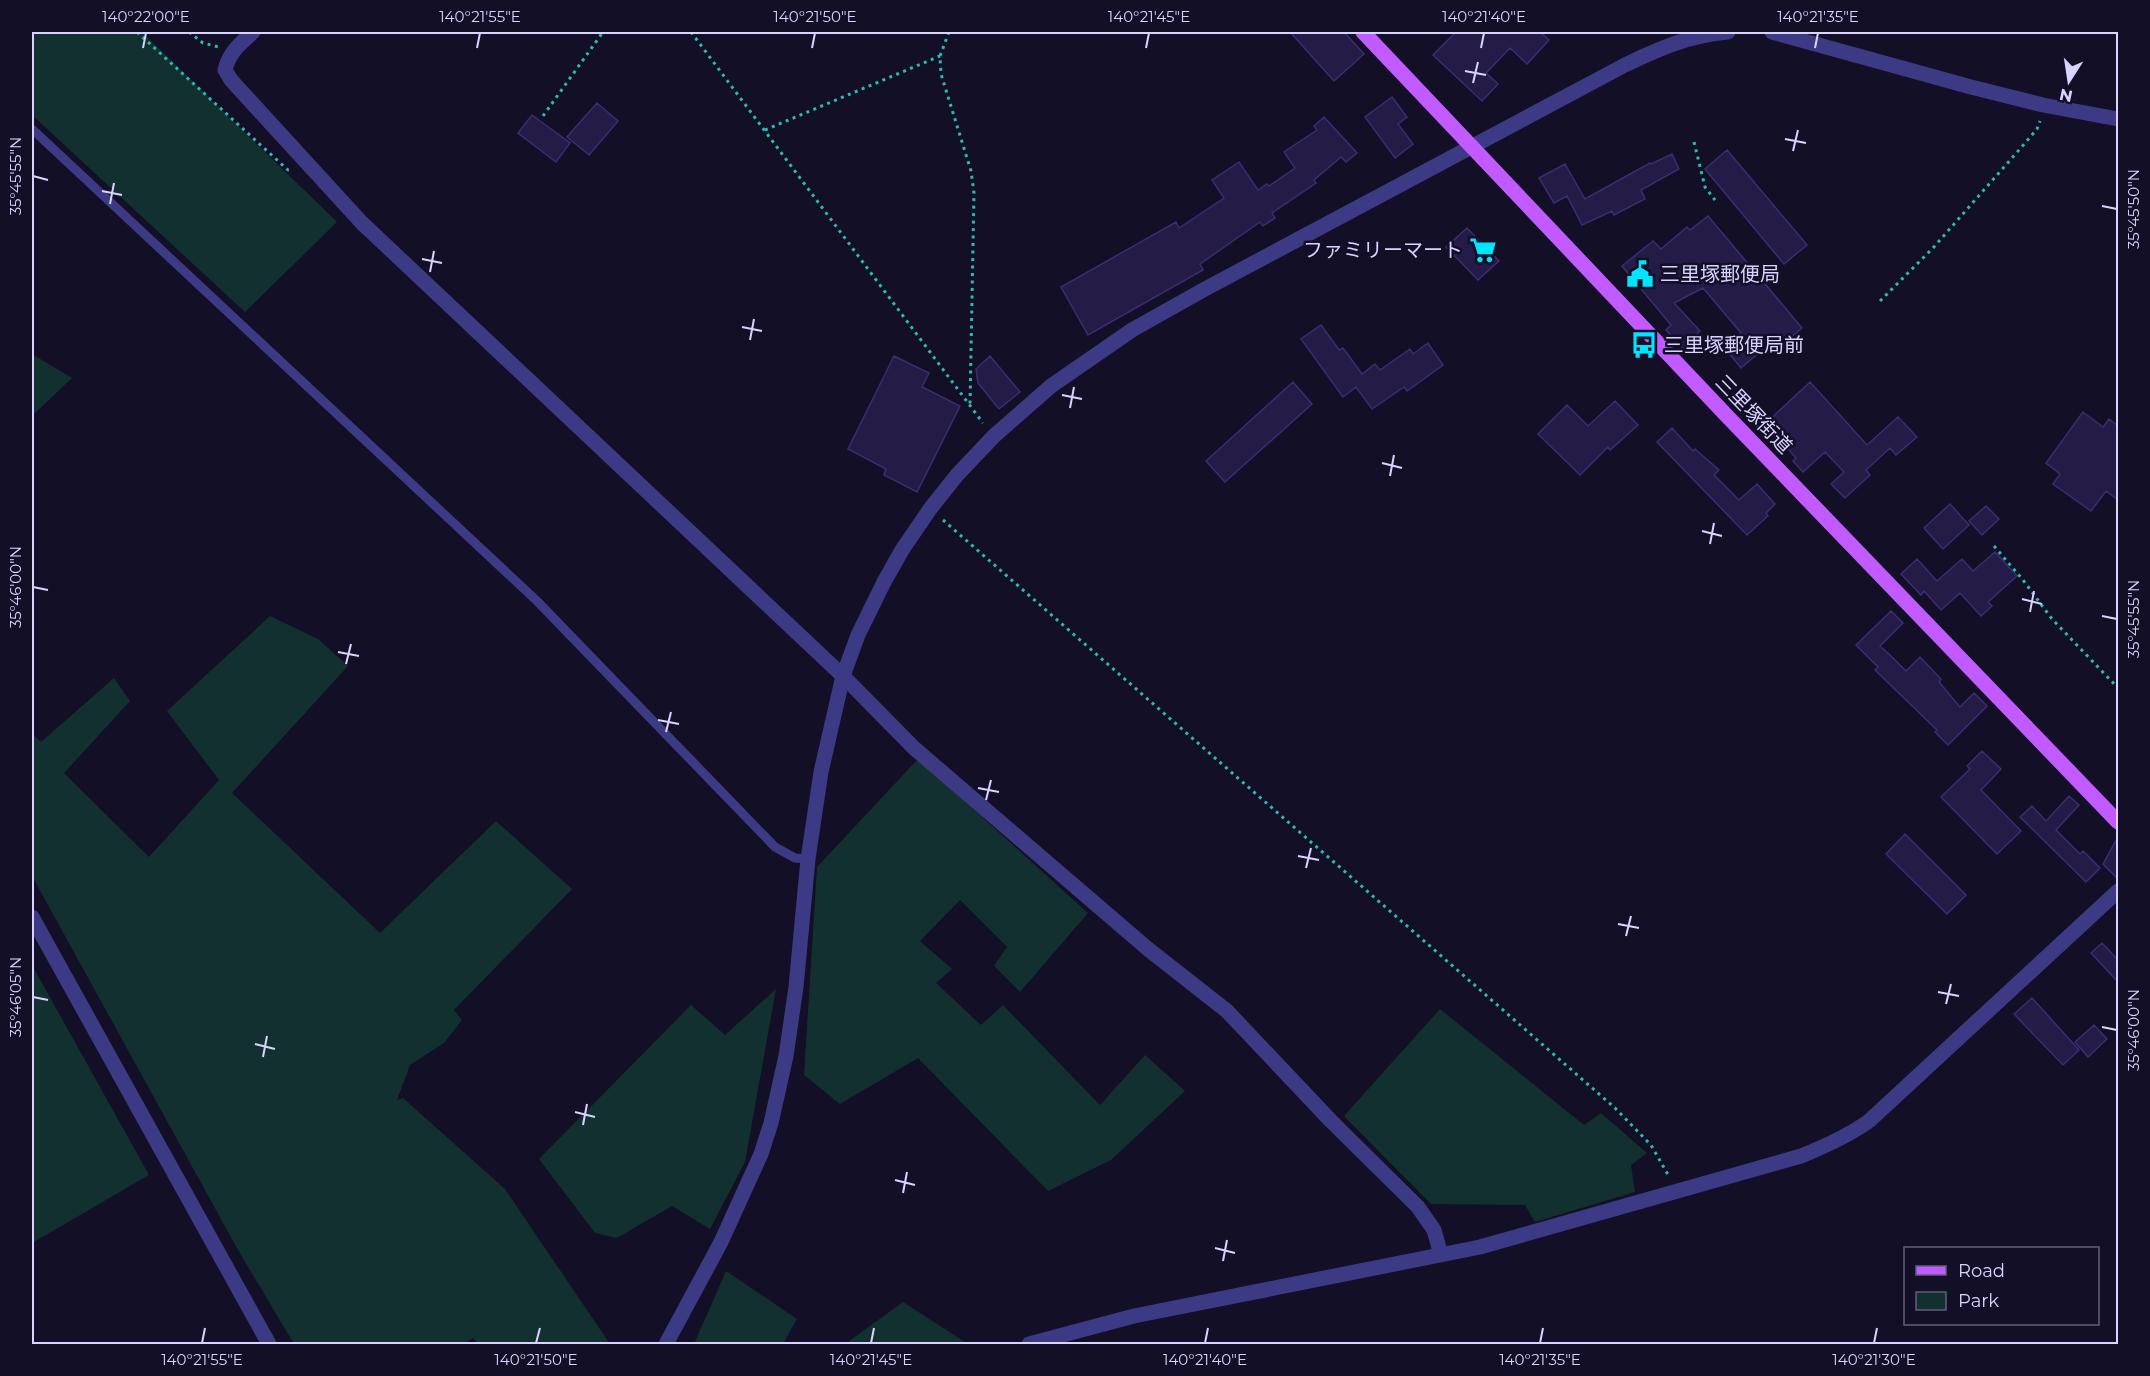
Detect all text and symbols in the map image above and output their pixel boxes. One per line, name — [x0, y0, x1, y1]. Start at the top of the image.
text: 140°22'00"E — [102, 7, 190, 26]
text: 140°21'55"E — [439, 7, 521, 26]
text: 140°21'50"E — [773, 7, 857, 26]
text: 140°21'45"E — [1108, 7, 1190, 26]
text: 140°21'40"E — [1442, 7, 1526, 26]
text: 140°21'35"E — [1777, 7, 1859, 26]
north arrow — [2039, 51, 2099, 111]
text: N — [2058, 85, 2074, 106]
text: 35°45'55"N — [6, 137, 25, 215]
text: 35°45'50"N — [2124, 169, 2143, 249]
supermarket icon: ファミリーマート — [1468, 235, 1498, 265]
place label: ファミリーマート — [1303, 238, 1463, 262]
public building icon: 三里塚郵便局 — [1625, 259, 1655, 289]
place label: 三里塚郵便局 — [1660, 262, 1780, 286]
bus stop icon: 三里塚郵便局前 — [1629, 330, 1659, 360]
place label: 三里塚郵便局前 — [1664, 333, 1804, 357]
street label: 三里塚街道 — [1711, 370, 1797, 458]
text: 35°46'00"N — [6, 546, 25, 628]
text: 35°45'55"N — [2124, 580, 2143, 658]
text: 35°46'05"N — [6, 957, 25, 1037]
text: 35°46'00"N — [2124, 989, 2143, 1071]
legend — [1904, 1247, 2099, 1325]
text: Road — [1958, 1260, 2005, 1282]
text: Park — [1958, 1290, 1999, 1312]
text: 140°21'55"E — [161, 1350, 243, 1369]
text: 140°21'50"E — [494, 1350, 578, 1369]
text: 140°21'45"E — [830, 1350, 912, 1369]
text: 140°21'40"E — [1163, 1350, 1247, 1369]
text: 140°21'35"E — [1499, 1350, 1581, 1369]
text: 140°21'30"E — [1832, 1350, 1916, 1369]

